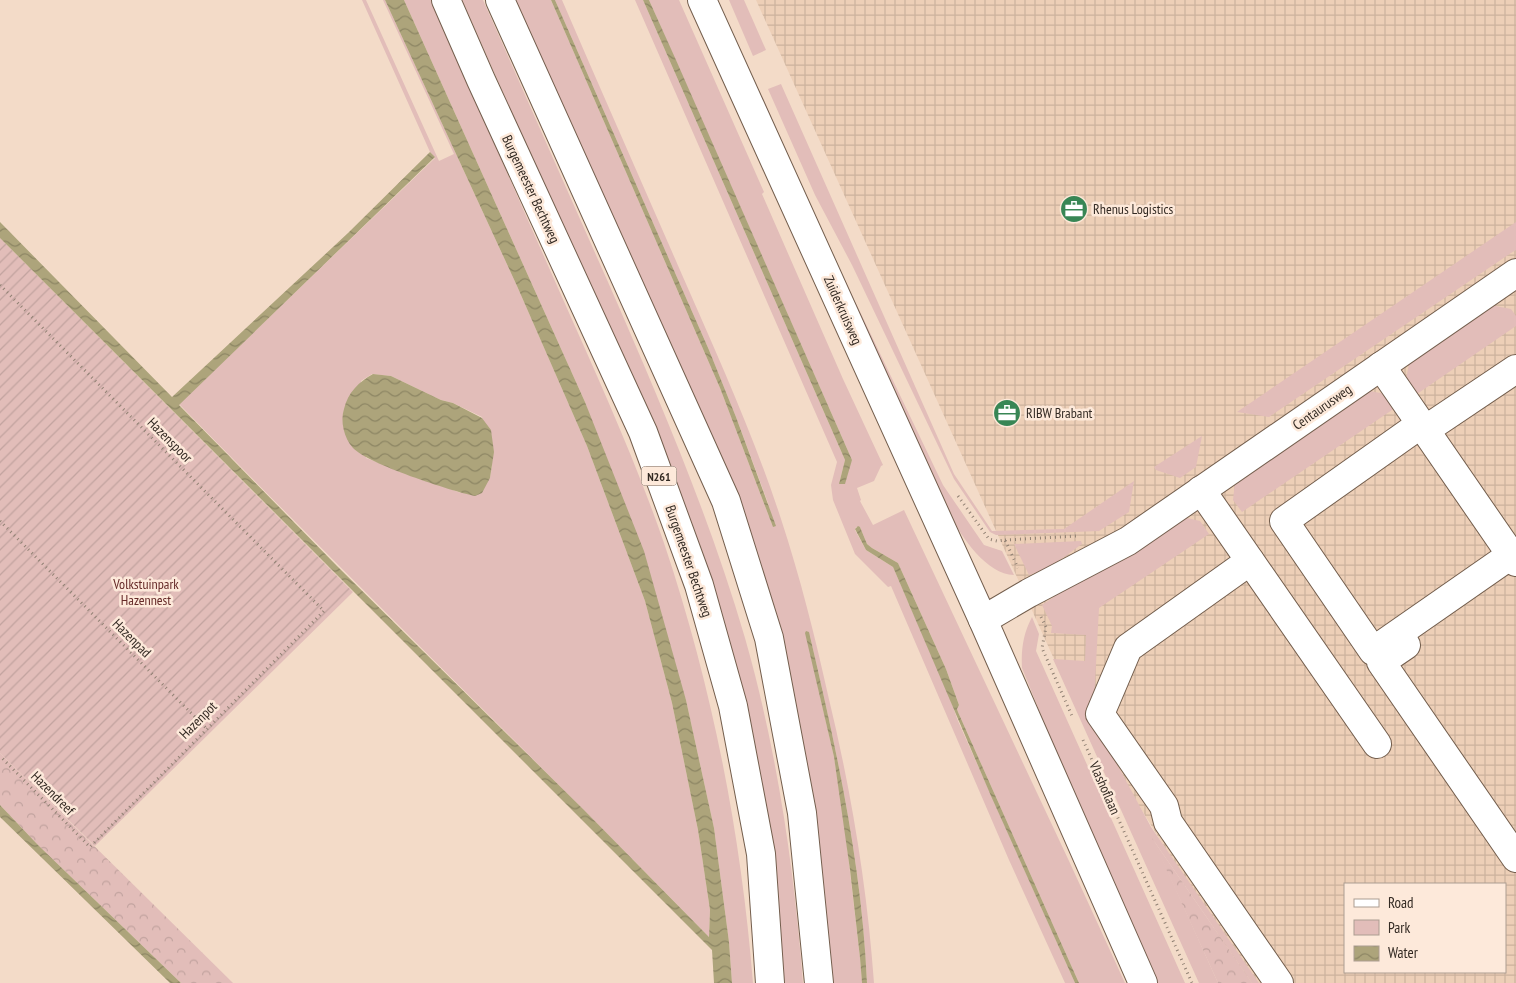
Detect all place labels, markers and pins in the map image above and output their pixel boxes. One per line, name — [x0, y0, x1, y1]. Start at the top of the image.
office icon: Rhenus Logistics — [1059, 194, 1089, 224]
place label: Rhenus Logistics — [1093, 200, 1174, 218]
office icon: RIBW Brabant — [992, 398, 1022, 428]
place label: RIBW Brabant — [1026, 404, 1093, 422]

